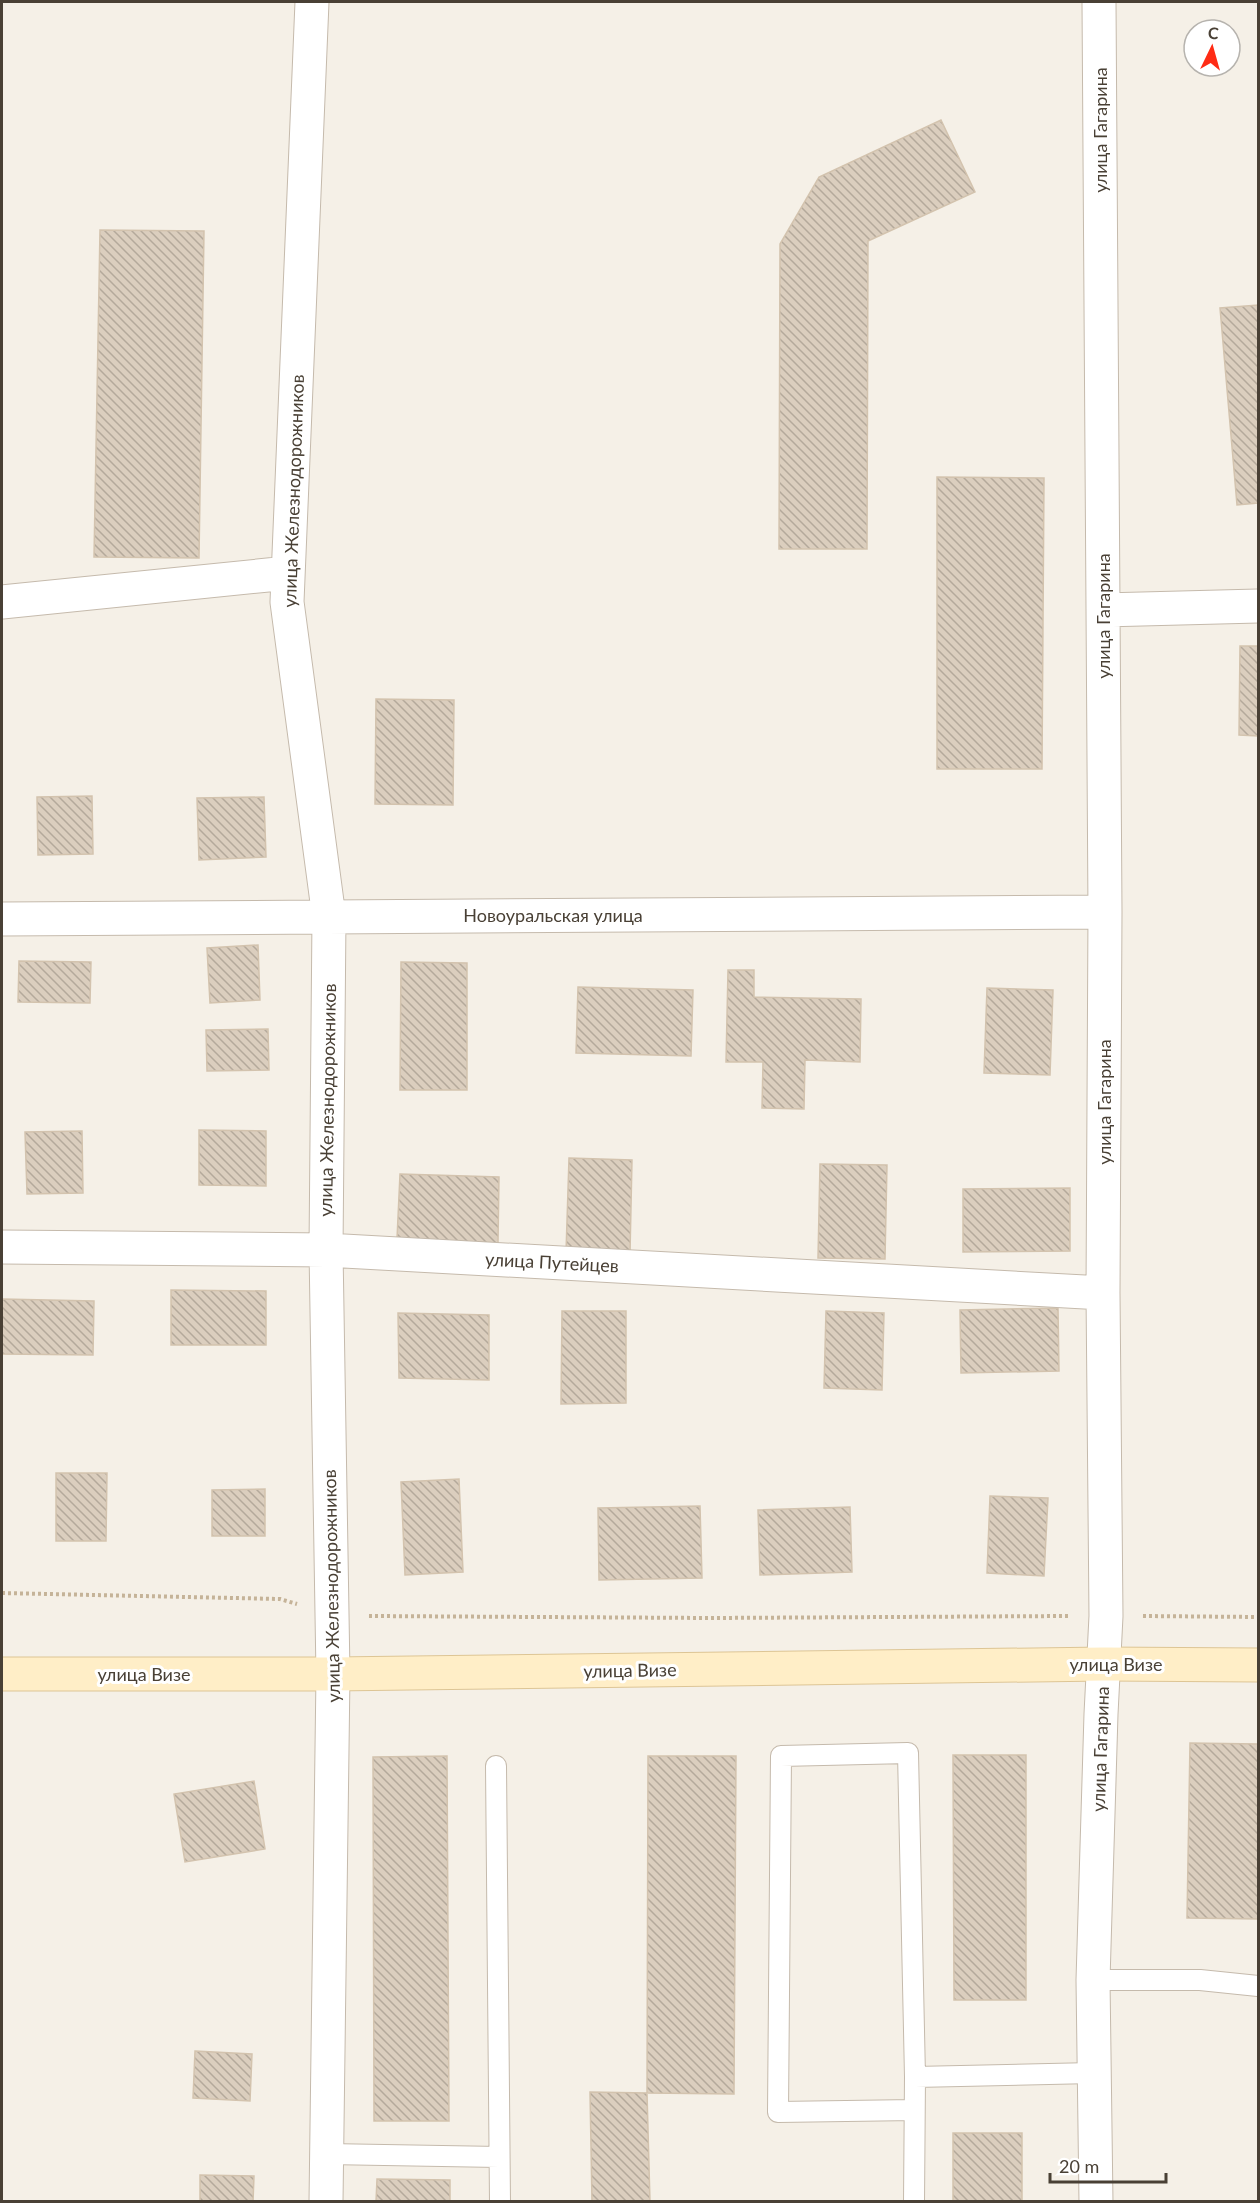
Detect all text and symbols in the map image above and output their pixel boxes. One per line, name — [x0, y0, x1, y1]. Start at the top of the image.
north arrow — [1182, 18, 1242, 78]
text: С — [1207, 23, 1220, 43]
street label: улица Гагарина — [1089, 67, 1111, 193]
street label: улица Железнодорожников — [278, 374, 308, 608]
street label: улица Гагарина — [1092, 553, 1114, 679]
street label: Новоуральская улица — [463, 904, 643, 926]
street label: улица Железнодорожников — [314, 983, 340, 1217]
street label: улица Гагарина — [1093, 1039, 1115, 1165]
street label: улица Путейцев — [485, 1248, 619, 1276]
street label: улица Железнодорожников — [318, 1469, 344, 1703]
street label: улица Визе — [1069, 1653, 1163, 1675]
street label: улица Визе — [583, 1658, 677, 1682]
street label: улица Визе — [97, 1663, 191, 1685]
street label: улица Гагарина — [1087, 1686, 1113, 1812]
scale bar — [1050, 2146, 1166, 2184]
text: 20 m — [1059, 2155, 1099, 2177]

